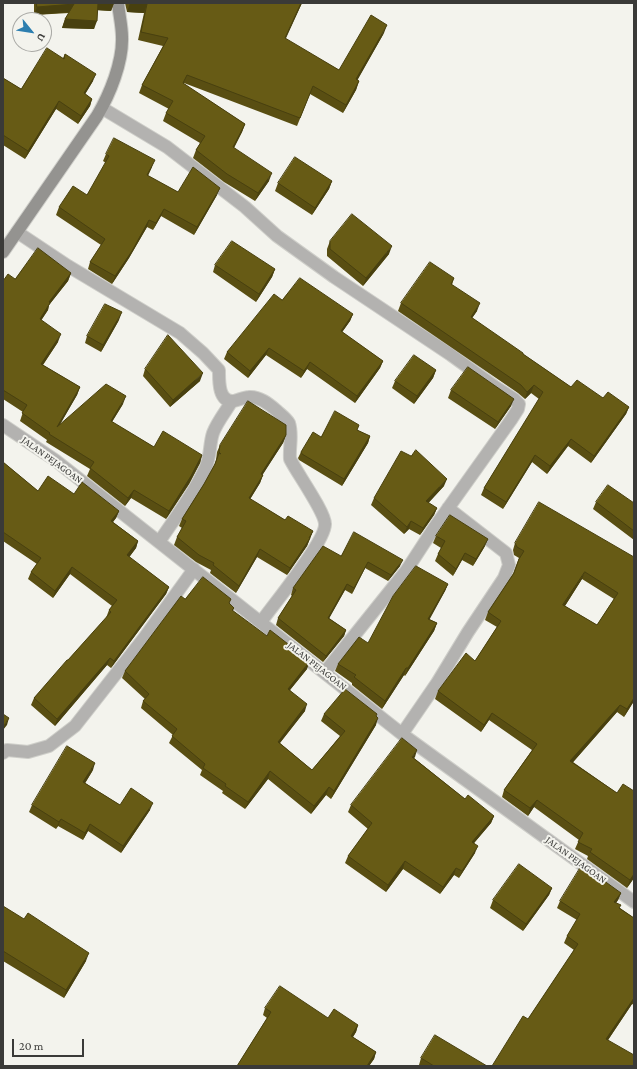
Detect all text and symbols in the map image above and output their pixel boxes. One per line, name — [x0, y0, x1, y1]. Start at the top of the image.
north arrow — [12, 12, 52, 52]
text: U — [34, 31, 49, 44]
street label: JALAN PEJAGOAN — [19, 434, 85, 486]
street label: JALAN PEJAGOAN — [285, 639, 349, 693]
street label: JALAN PEJAGOAN — [543, 834, 609, 886]
scale bar — [14, 1031, 86, 1057]
text: 20 m — [19, 1039, 43, 1053]

